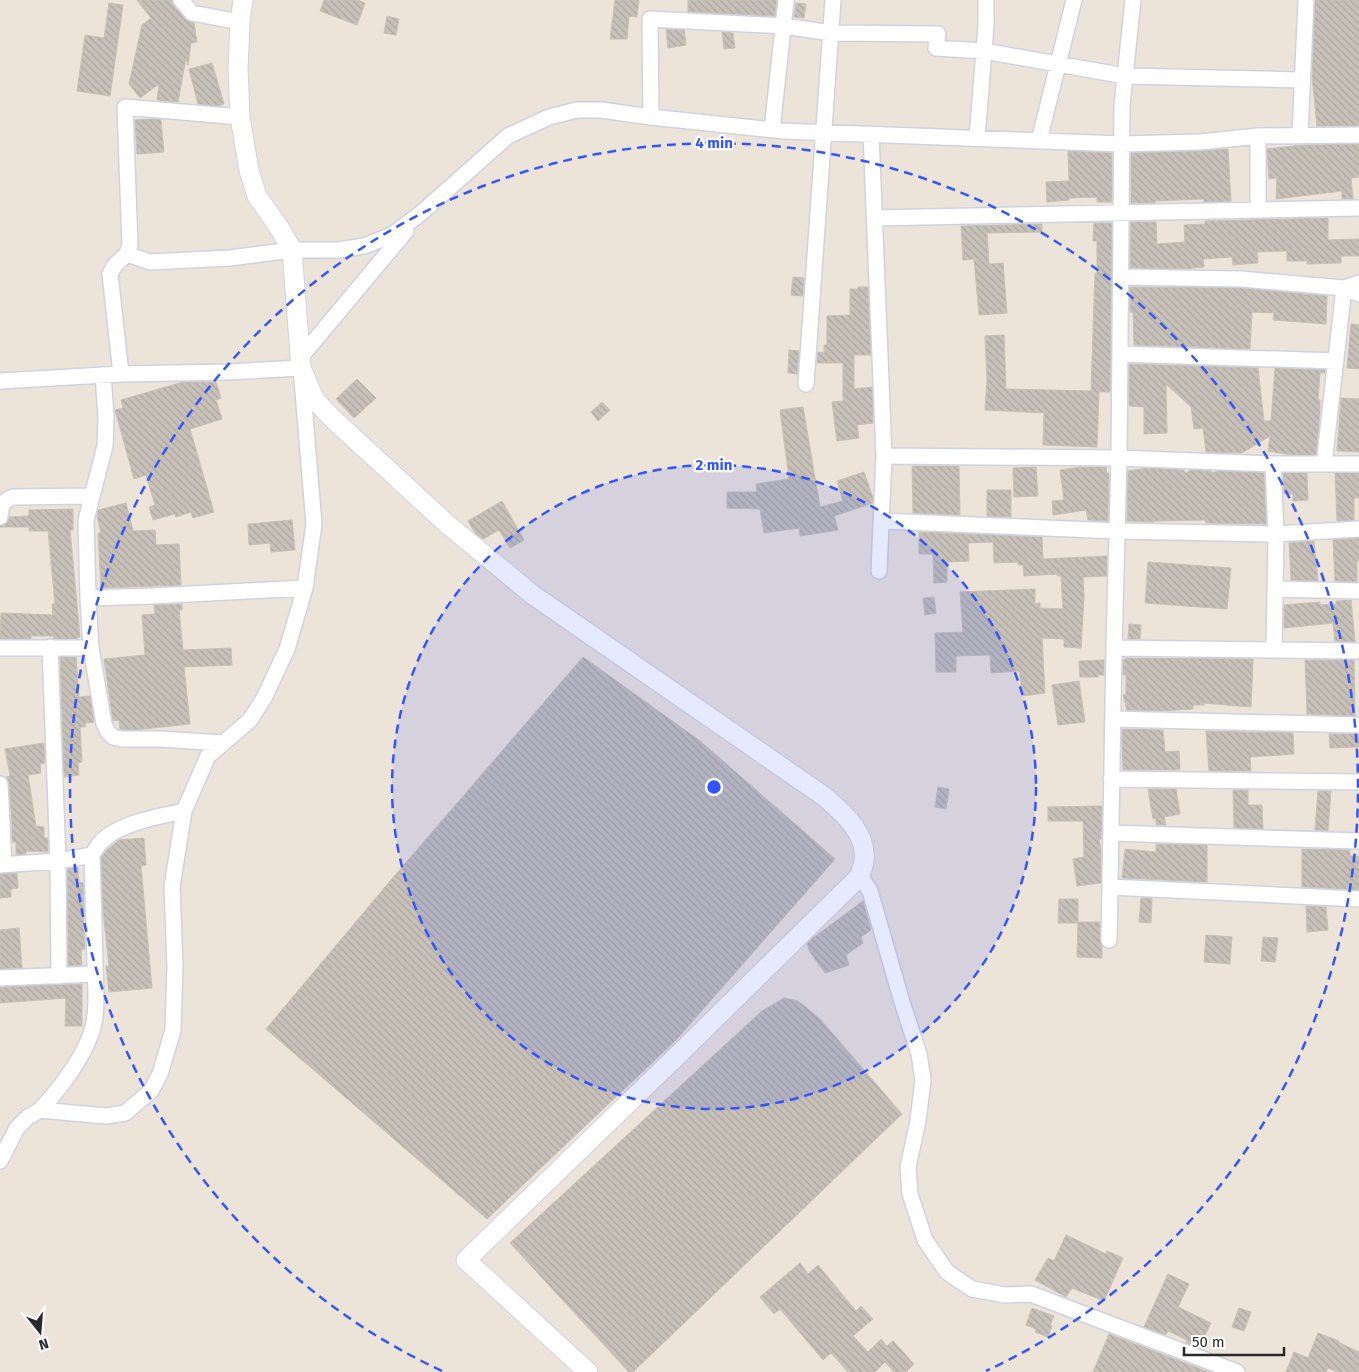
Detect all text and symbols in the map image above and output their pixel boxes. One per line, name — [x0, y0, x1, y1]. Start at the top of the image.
text: 4 min — [695, 134, 733, 152]
text: 2 min — [696, 456, 732, 474]
centre of rings — [705, 778, 723, 796]
north arrow — [15, 1307, 65, 1357]
scale bar — [1184, 1324, 1284, 1356]
text: 50 m — [1192, 1333, 1225, 1351]
text: N — [37, 1334, 51, 1353]

